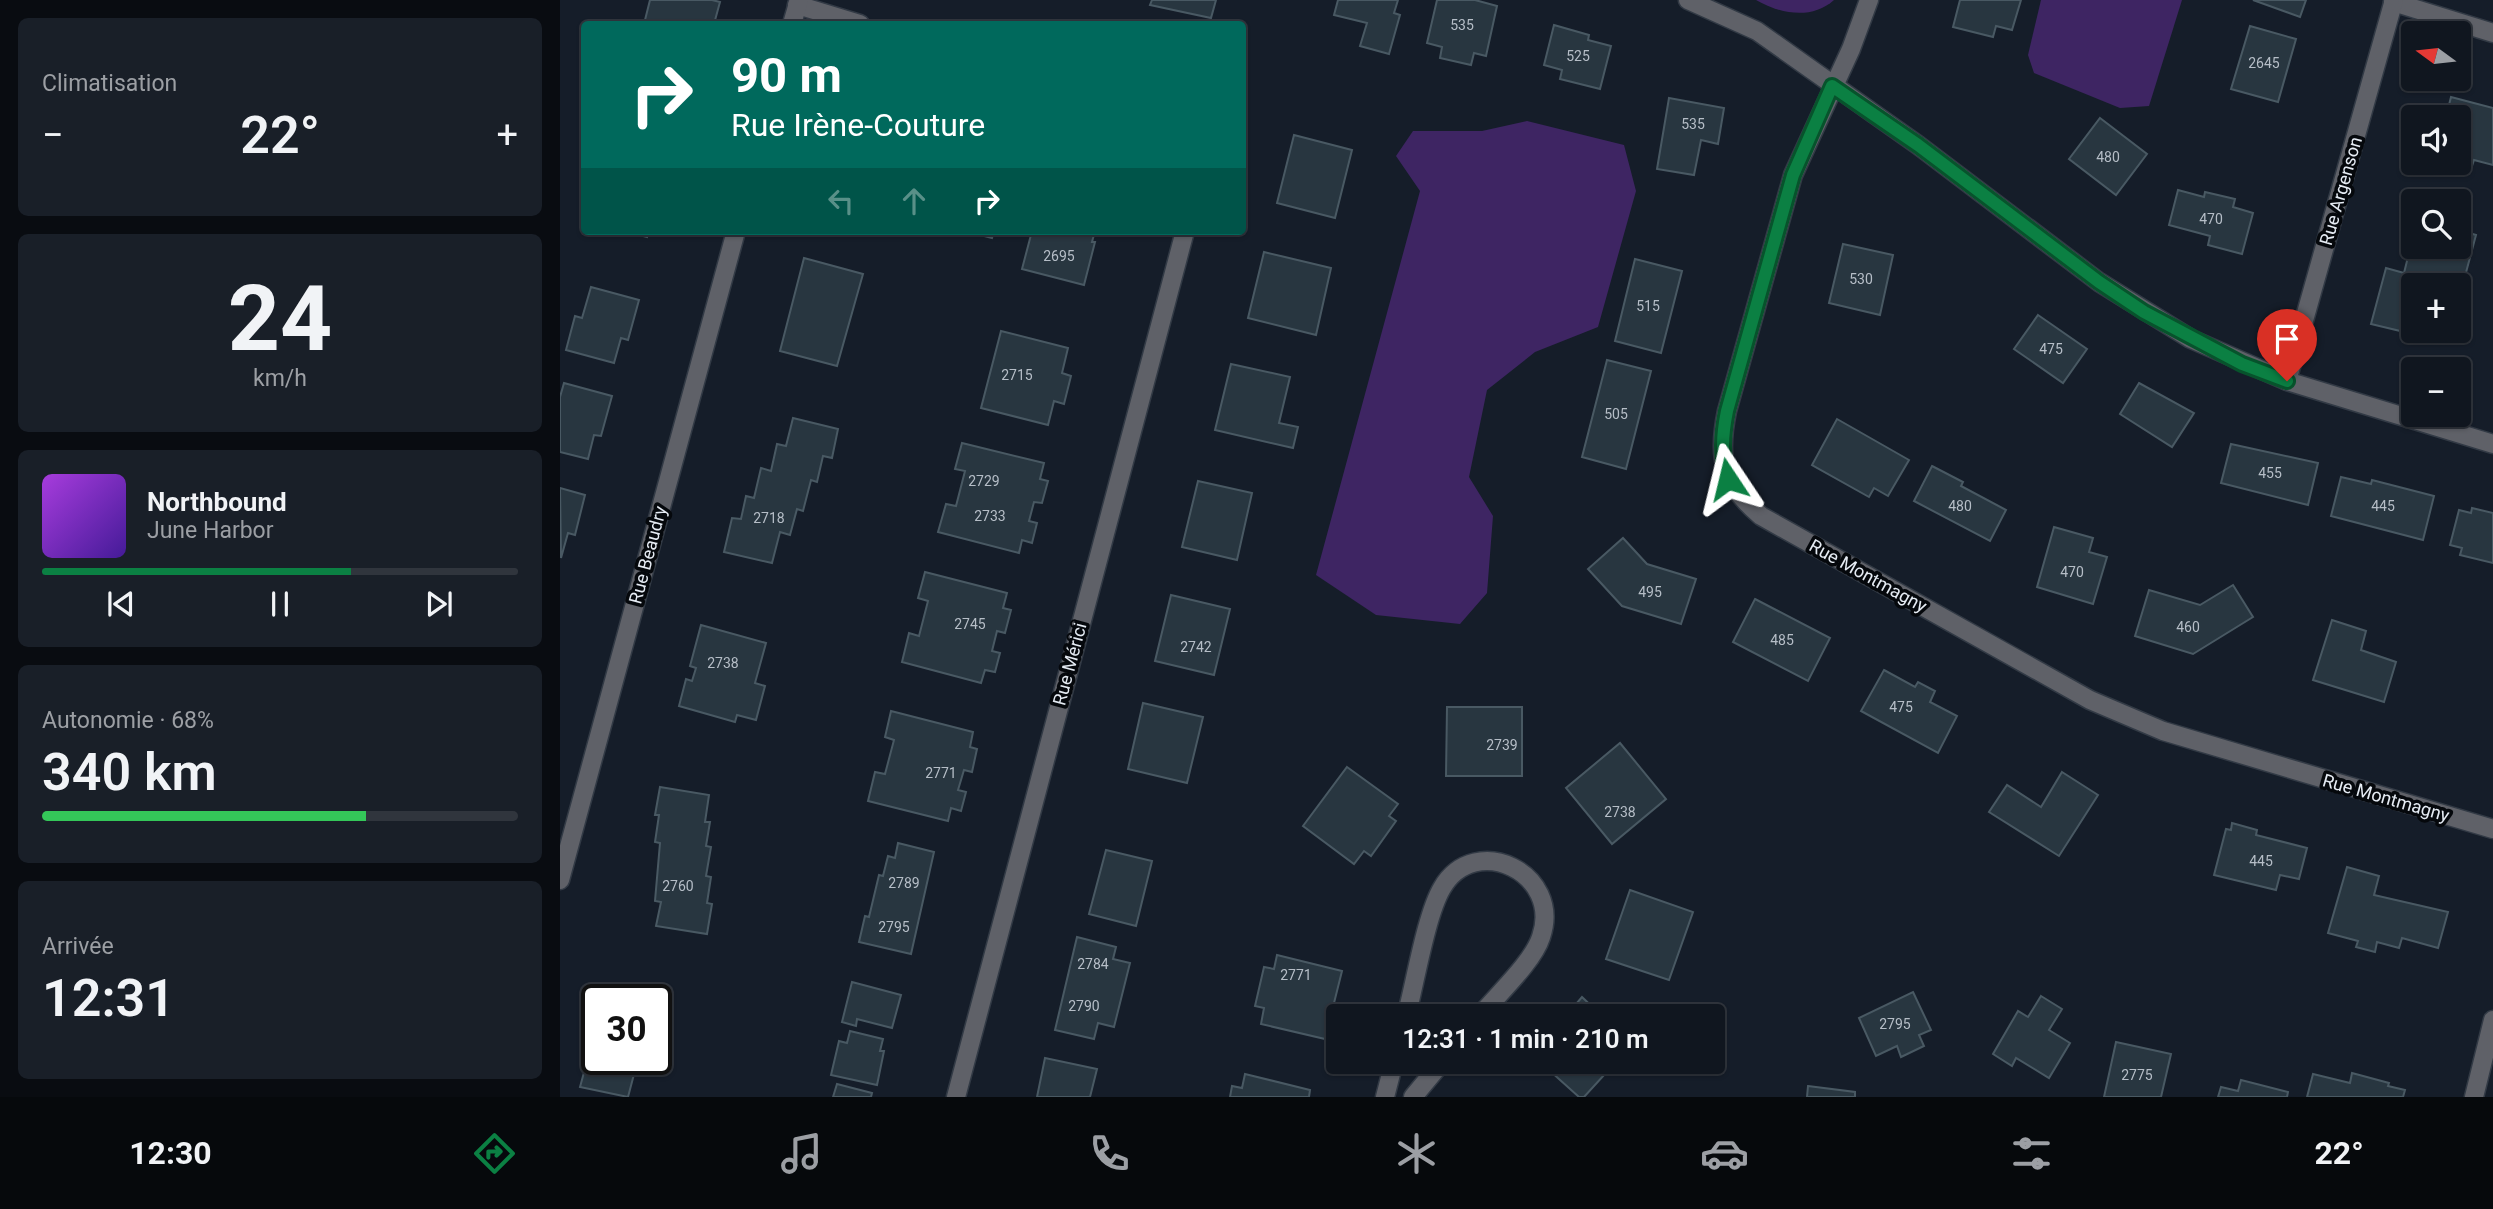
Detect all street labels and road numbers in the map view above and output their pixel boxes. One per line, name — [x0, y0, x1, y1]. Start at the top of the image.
street label: Rue Argenson — [2315, 134, 2366, 247]
street label: Rue Beaudry — [624, 503, 671, 606]
street label: Rue Montmagny — [1806, 535, 1931, 617]
street label: Rue Mérici — [1048, 620, 1091, 707]
street label: Rue Montmagny — [2320, 769, 2452, 826]

